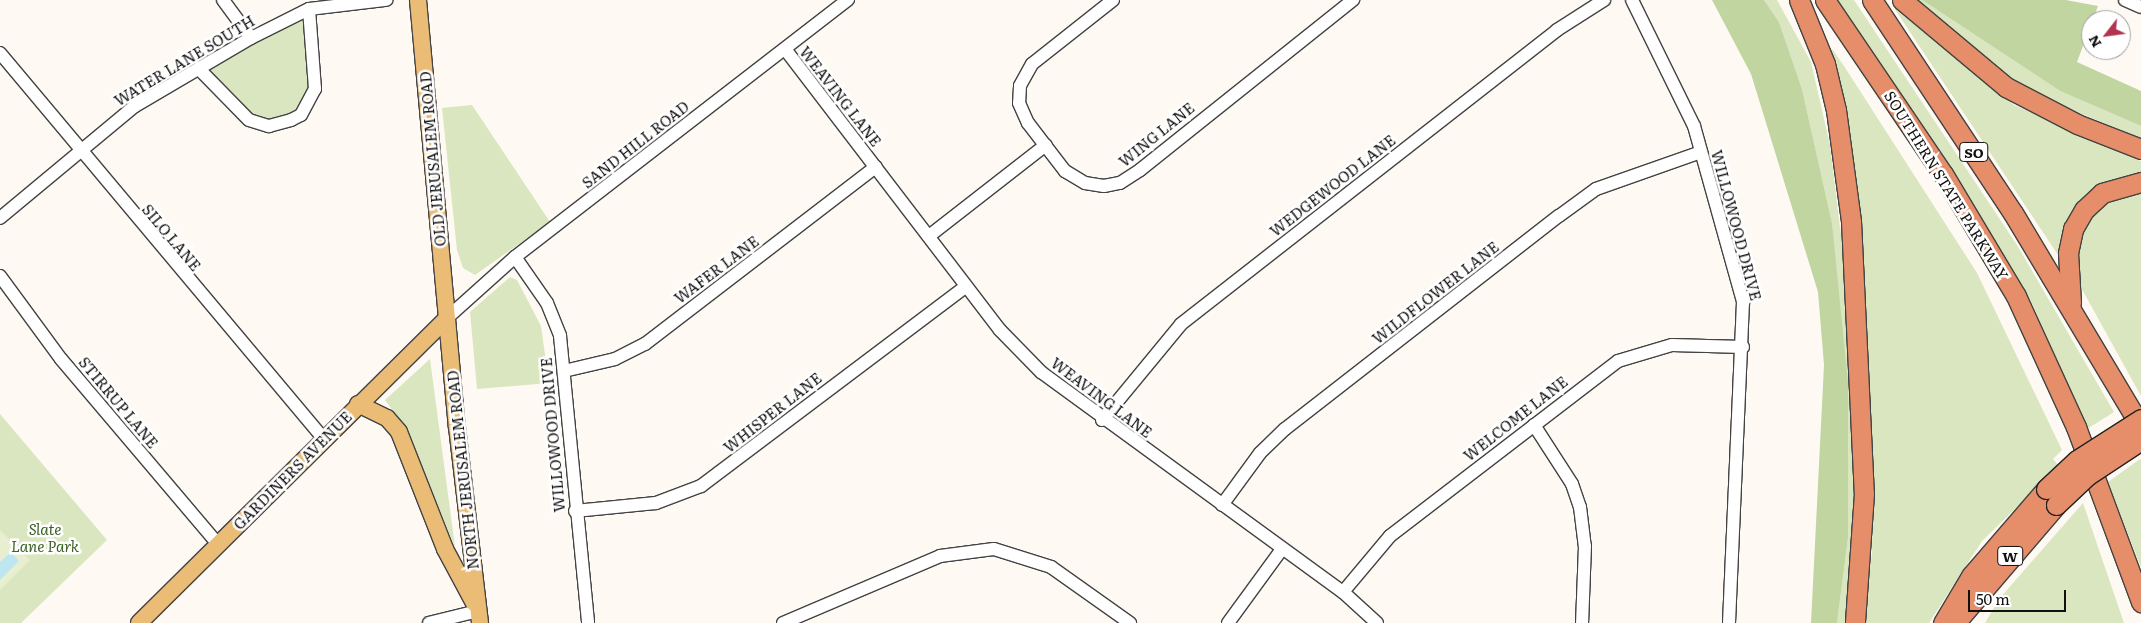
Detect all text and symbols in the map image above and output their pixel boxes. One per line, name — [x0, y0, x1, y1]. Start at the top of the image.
north arrow — [2081, 10, 2131, 60]
street label: WATER LANE SOUTH — [111, 11, 257, 109]
text: N — [2082, 32, 2105, 52]
street label: WEAVING LANE — [796, 42, 886, 150]
street label: OLD JERUSALEM ROAD — [415, 71, 449, 247]
street label: SOUTHERN STATE PARKWAY — [1881, 87, 2013, 283]
street label: SAND HILL ROAD — [578, 97, 692, 191]
street label: WING LANE — [1115, 98, 1197, 170]
street label: WEDGEWOOD LANE — [1266, 130, 1398, 240]
road number: SO — [1959, 140, 1989, 163]
street label: WILLOWOOD DRIVE — [1708, 148, 1766, 302]
street label: SILO LANE — [139, 200, 205, 274]
street label: WAFER LANE — [670, 231, 762, 307]
street label: WILDFLOWER LANE — [1368, 237, 1502, 347]
street label: STIRRUP LANE — [76, 353, 162, 451]
street label: WEAVING LANE — [1048, 353, 1156, 441]
street label: WILLOWOOD DRIVE — [536, 357, 568, 513]
street label: WHISPER LANE — [719, 368, 825, 456]
street label: NORTH JERUSALEM ROAD — [443, 369, 481, 571]
street label: WELCOME LANE — [1459, 372, 1571, 464]
street label: GARDINERS AVENUE — [229, 407, 355, 533]
park label: Slate Lane Park — [11, 519, 79, 554]
road number: W — [1996, 544, 2024, 568]
scale bar — [1971, 580, 2068, 612]
text: 50 m — [1976, 587, 2010, 610]

